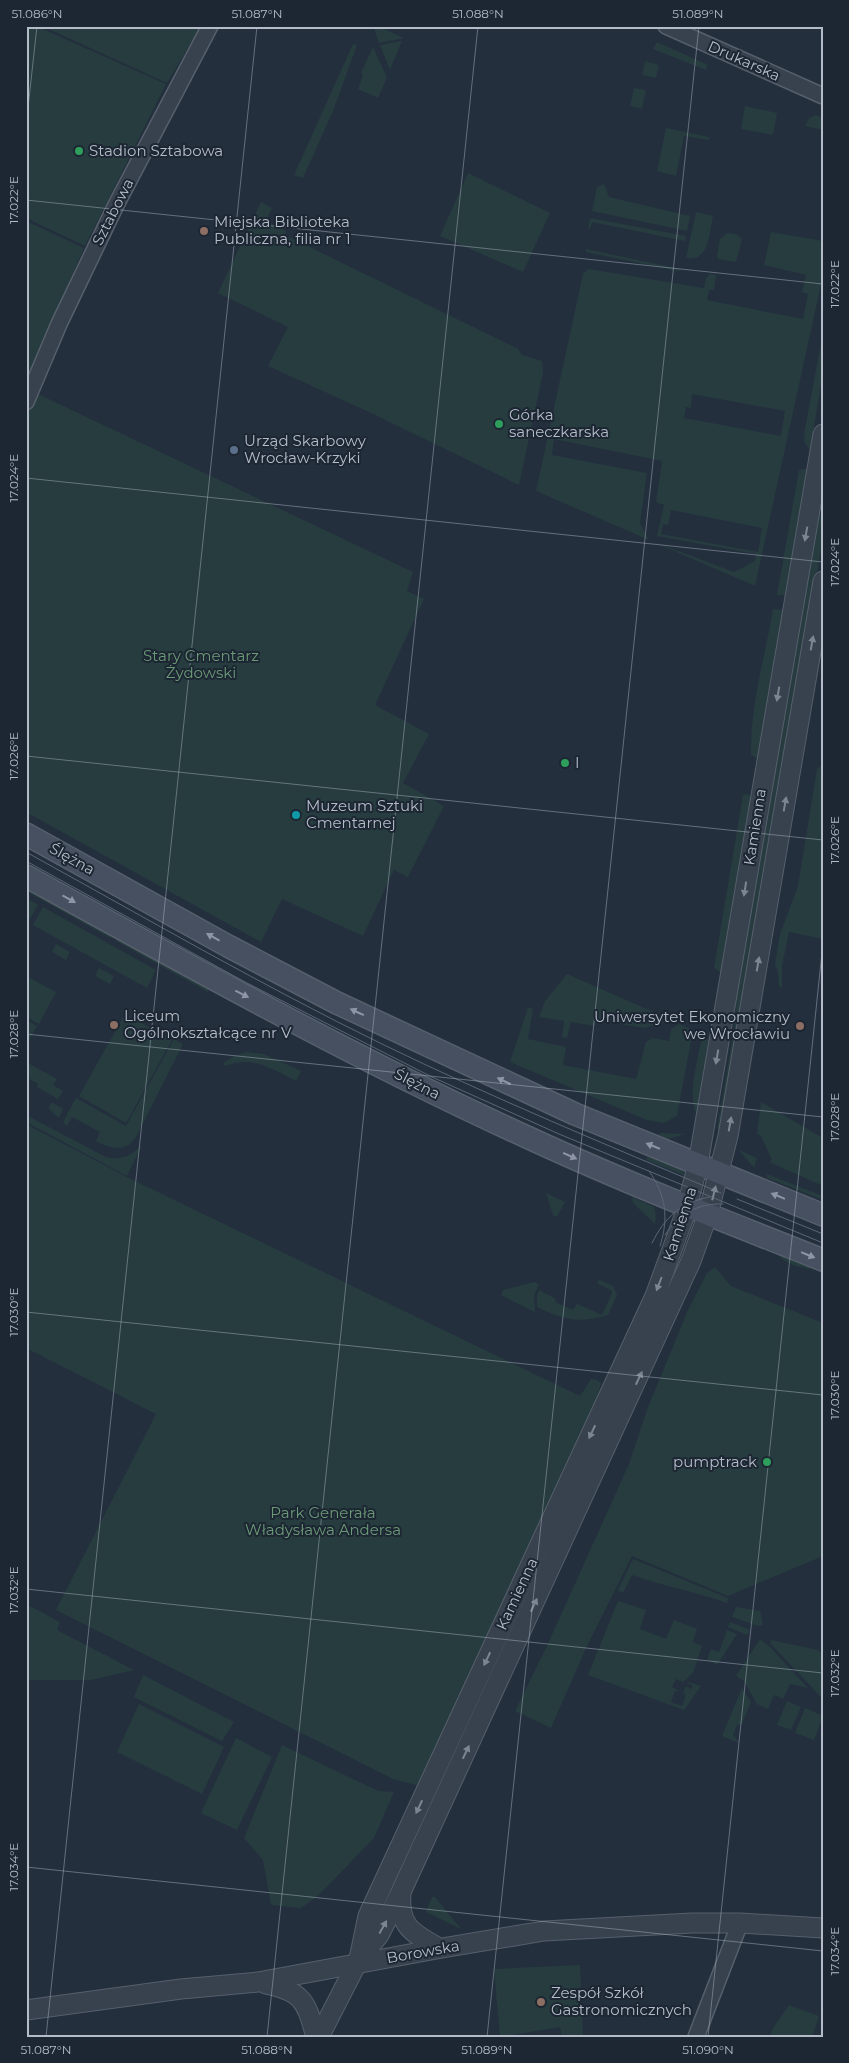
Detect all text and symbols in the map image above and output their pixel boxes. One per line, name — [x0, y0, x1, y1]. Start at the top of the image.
text: 51.086°N — [12, 6, 62, 21]
text: 51.087°N — [231, 6, 283, 21]
text: 51.088°N — [452, 6, 504, 21]
text: 51.089°N — [672, 6, 724, 21]
street label: Drukarska — [705, 36, 783, 85]
place label: Stadion Sztabowa — [89, 141, 223, 160]
marker: Stadion Sztabowa — [73, 145, 85, 157]
street label: Sztabowa — [88, 175, 138, 248]
text: 17.022°E — [6, 176, 21, 224]
place label: Miejska Biblioteka Publiczna, filia nr 1 — [214, 212, 351, 248]
marker: Miejska Biblioteka Publiczna, filia nr 1 — [198, 225, 210, 237]
text: 17.022°E — [827, 260, 842, 308]
place label: Górka saneczkarska — [509, 405, 609, 441]
marker: Górka saneczkarska — [493, 418, 505, 430]
place label: Urząd Skarbowy Wrocław-Krzyki — [244, 431, 367, 467]
marker: Urząd Skarbowy Wrocław-Krzyki — [228, 444, 240, 456]
text: 17.024°E — [6, 454, 21, 502]
one-way arrow — [801, 527, 809, 543]
text: 17.024°E — [827, 538, 842, 586]
one-way arrow — [809, 635, 817, 651]
park label: Stary Cmentarz Żydowski — [143, 646, 259, 682]
one-way arrow — [773, 687, 781, 703]
text: 17.026°E — [6, 732, 21, 780]
place label: I — [575, 753, 580, 772]
marker: I — [559, 757, 571, 769]
street label: Kamienna — [739, 787, 770, 867]
one-way arrow — [781, 795, 789, 811]
place label: Muzeum Sztuki Cmentarnej — [306, 796, 423, 832]
marker: Muzeum Sztuki Cmentarnej — [290, 809, 302, 821]
text: 17.026°E — [827, 816, 842, 864]
street label: Ślężna — [46, 838, 98, 879]
one-way arrow — [741, 881, 749, 897]
one-way arrow — [62, 895, 76, 904]
one-way arrow — [206, 933, 219, 942]
one-way arrow — [754, 955, 762, 971]
one-way arrow — [235, 990, 249, 998]
place label: Liceum Ogólnokształcące nr V — [124, 1006, 292, 1042]
place label: Uniwersytet Ekonomiczny we Wrocławiu — [594, 1007, 791, 1043]
one-way arrow — [350, 1008, 364, 1016]
text: 17.028°E — [6, 1010, 21, 1058]
marker: Liceum Ogólnokształcące nr V — [108, 1019, 120, 1031]
marker: Uniwersytet Ekonomiczny we Wrocławiu — [794, 1020, 806, 1032]
one-way arrow — [713, 1050, 721, 1066]
street label: Ślężna — [391, 1064, 443, 1103]
one-way arrow — [497, 1077, 511, 1085]
text: 17.028°E — [827, 1093, 842, 1141]
one-way arrow — [726, 1115, 734, 1131]
one-way arrow — [646, 1142, 660, 1150]
one-way arrow — [563, 1153, 577, 1161]
street label: Kamienna — [659, 1184, 701, 1264]
one-way arrow — [710, 1185, 718, 1200]
one-way arrow — [771, 1191, 785, 1199]
one-way arrow — [801, 1251, 815, 1259]
one-way arrow — [655, 1277, 663, 1292]
text: 17.030°E — [6, 1288, 21, 1336]
one-way arrow — [635, 1371, 643, 1385]
text: 17.030°E — [827, 1371, 842, 1419]
one-way arrow — [588, 1425, 596, 1439]
place label: pumptrack — [673, 1452, 757, 1471]
marker: pumptrack — [761, 1456, 773, 1468]
park label: Park Generała Władysława Andersa — [245, 1503, 401, 1539]
street label: Kamienna — [492, 1555, 542, 1633]
text: 17.032°E — [6, 1566, 21, 1614]
one-way arrow — [530, 1598, 538, 1612]
text: 17.032°E — [827, 1649, 842, 1697]
one-way arrow — [483, 1652, 491, 1666]
one-way arrow — [462, 1745, 470, 1760]
one-way arrow — [414, 1800, 422, 1814]
text: 17.034°E — [6, 1843, 21, 1891]
one-way arrow — [379, 1920, 387, 1935]
text: 17.034°E — [827, 1927, 842, 1975]
street label: Borowska — [385, 1936, 461, 1967]
place label: Zespół Szkół Gastronomicznych — [551, 1983, 692, 2019]
marker: Zespół Szkół Gastronomicznych — [535, 1996, 547, 2008]
text: 51.087°N — [20, 2042, 72, 2057]
text: 51.088°N — [241, 2042, 293, 2057]
text: 51.089°N — [461, 2042, 513, 2057]
text: 51.090°N — [682, 2042, 734, 2057]

